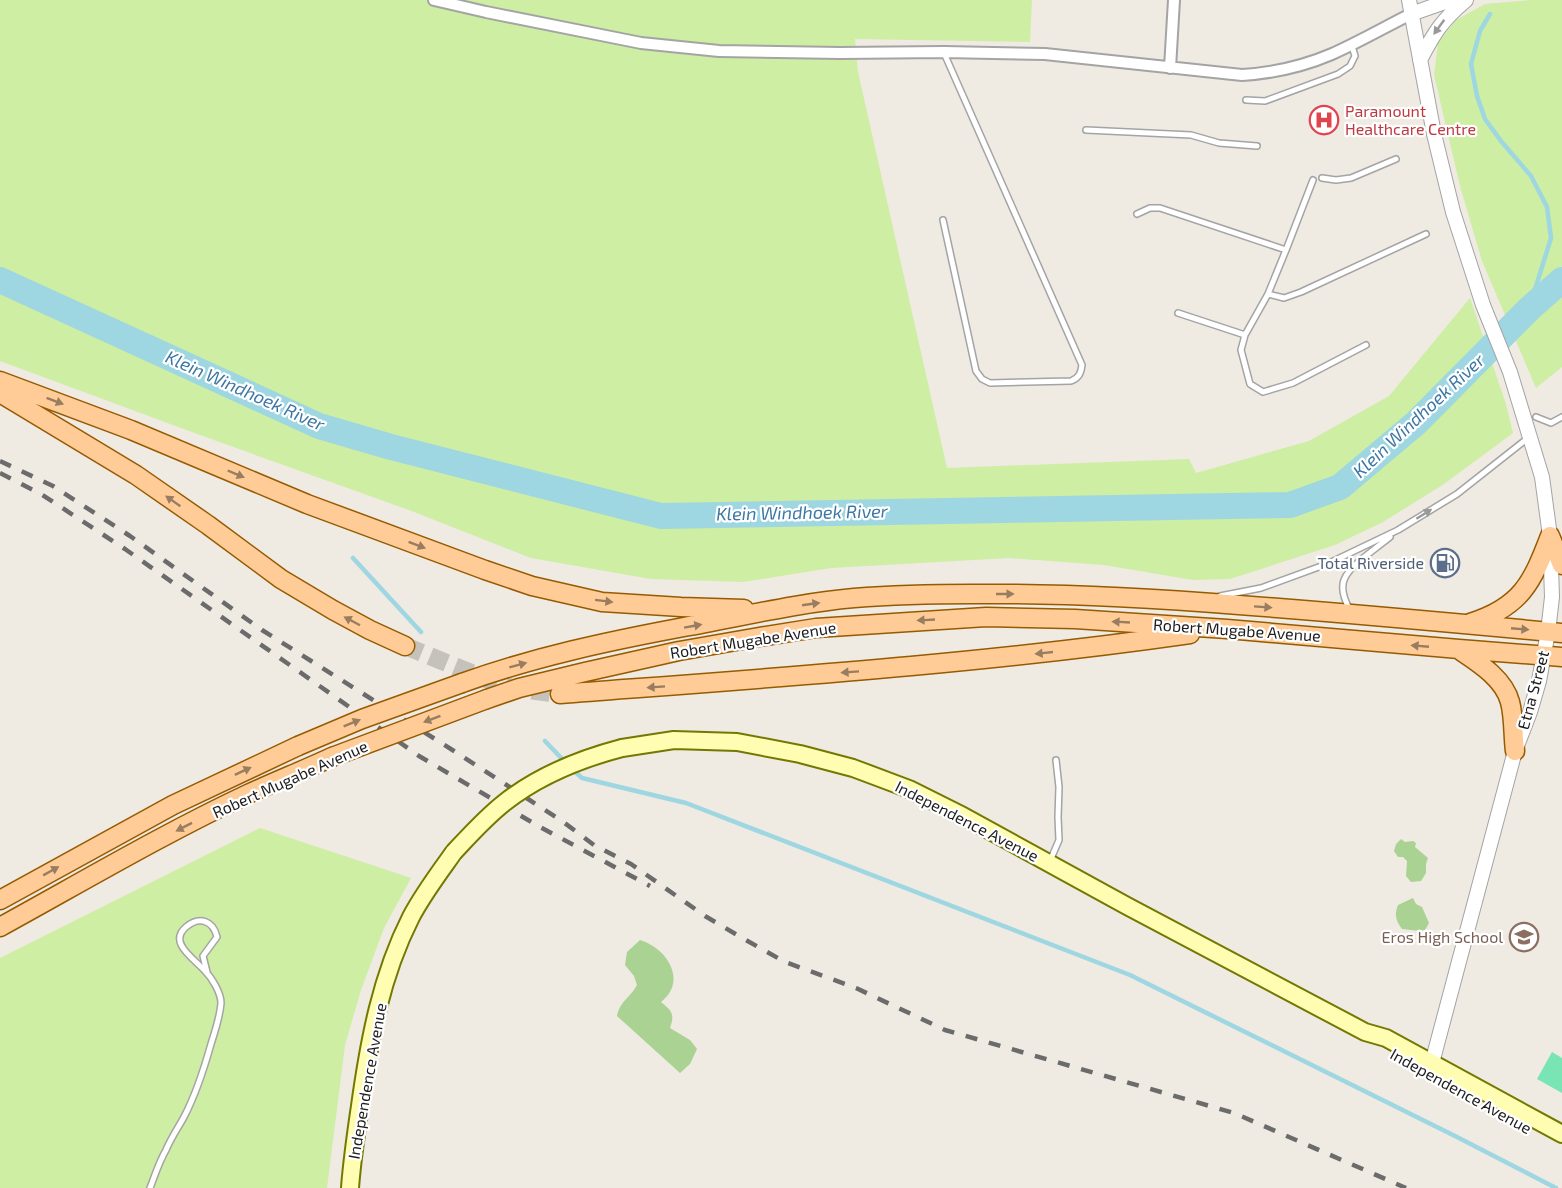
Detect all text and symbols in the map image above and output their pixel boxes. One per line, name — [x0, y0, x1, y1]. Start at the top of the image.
one-way arrow — [1433, 19, 1445, 35]
place label: Paramount Healthcare Centre — [1345, 101, 1476, 138]
hospital icon: Paramount Healthcare Centre — [1308, 104, 1340, 136]
water label: Klein Windhoek River — [162, 345, 329, 435]
water label: Klein Windhoek River — [1348, 348, 1489, 482]
one-way arrow — [46, 397, 64, 407]
one-way arrow — [227, 470, 245, 479]
one-way arrow — [165, 496, 181, 507]
water label: Klein Windhoek River — [716, 499, 889, 524]
one-way arrow — [1416, 508, 1432, 519]
one-way arrow — [409, 540, 427, 550]
fuel station icon: Total Riverside — [1429, 547, 1461, 579]
place label: Total Riverside — [1318, 553, 1424, 572]
one-way arrow — [996, 589, 1015, 599]
one-way arrow — [594, 596, 613, 606]
one-way arrow — [802, 600, 821, 609]
one-way arrow — [1254, 602, 1273, 612]
street label: Robert Mugabe Avenue — [1153, 614, 1321, 645]
one-way arrow — [343, 616, 360, 626]
one-way arrow — [917, 616, 936, 625]
street label: Robert Mugabe Avenue — [668, 617, 837, 662]
one-way arrow — [1111, 617, 1130, 627]
one-way arrow — [684, 621, 703, 630]
one-way arrow — [1511, 624, 1530, 634]
one-way arrow — [1410, 641, 1429, 651]
one-way arrow — [1035, 648, 1054, 658]
street label: Etna Street — [1513, 648, 1552, 732]
one-way arrow — [509, 660, 527, 669]
one-way arrow — [841, 667, 860, 677]
one-way arrow — [646, 682, 665, 691]
one-way arrow — [423, 714, 441, 724]
one-way arrow — [343, 718, 361, 727]
street label: Robert Mugabe Avenue — [209, 736, 370, 821]
one-way arrow — [234, 767, 251, 776]
street label: Independence Avenue — [892, 776, 1042, 865]
one-way arrow — [175, 822, 192, 832]
one-way arrow — [43, 866, 60, 876]
school or university icon: Eros High School — [1508, 921, 1540, 953]
place label: Eros High School — [1382, 927, 1503, 946]
street label: Independence Avenue — [343, 1001, 390, 1161]
street label: Independence Avenue — [1387, 1044, 1535, 1137]

